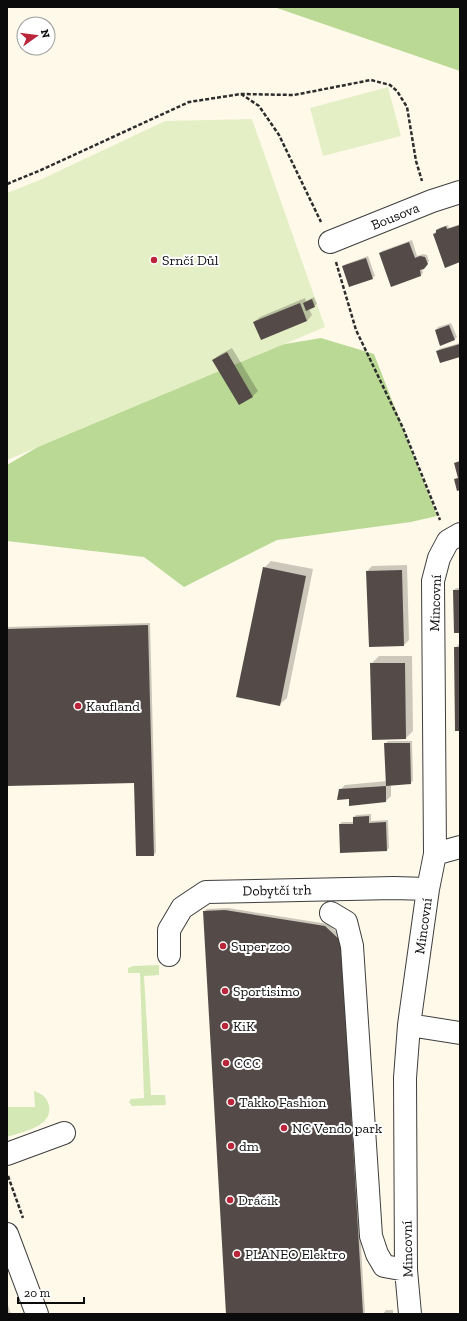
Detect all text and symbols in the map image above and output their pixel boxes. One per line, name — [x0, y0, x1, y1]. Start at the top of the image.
north arrow — [16, 16, 56, 56]
text: N — [38, 28, 53, 40]
street label: Bousova — [369, 199, 422, 234]
place label: Srnčí Důl — [162, 252, 219, 269]
marker: Srnčí Důl — [149, 255, 159, 265]
street label: Mincovní — [426, 574, 445, 632]
place label: Kaufland — [86, 698, 140, 715]
marker: Kaufland — [73, 701, 83, 711]
street label: Dobytčí trh — [242, 881, 312, 900]
street label: Mincovní — [411, 897, 436, 955]
place label: Super zoo — [231, 938, 290, 955]
marker: Super zoo — [218, 941, 228, 951]
place label: Sportisimo — [233, 983, 300, 1000]
marker: Sportisimo — [220, 986, 230, 996]
place label: KiK — [233, 1018, 255, 1035]
marker: KiK — [220, 1021, 230, 1031]
place label: CCC — [234, 1055, 261, 1072]
marker: CCC — [221, 1058, 231, 1068]
place label: Takko Fashion — [239, 1094, 326, 1111]
marker: Takko Fashion — [226, 1097, 236, 1107]
place label: NC Vendo park — [292, 1120, 383, 1137]
marker: NC Vendo park — [279, 1123, 289, 1133]
place label: dm — [239, 1138, 259, 1155]
marker: dm — [226, 1141, 236, 1151]
place label: Dráčik — [238, 1192, 279, 1209]
marker: Dráčik — [225, 1195, 235, 1205]
street label: Mincovní — [399, 1220, 416, 1278]
place label: PLANEO Elektro — [245, 1246, 346, 1263]
marker: PLANEO Elektro — [232, 1249, 242, 1259]
scale bar — [18, 1279, 84, 1305]
text: 20 m — [24, 1286, 51, 1300]

